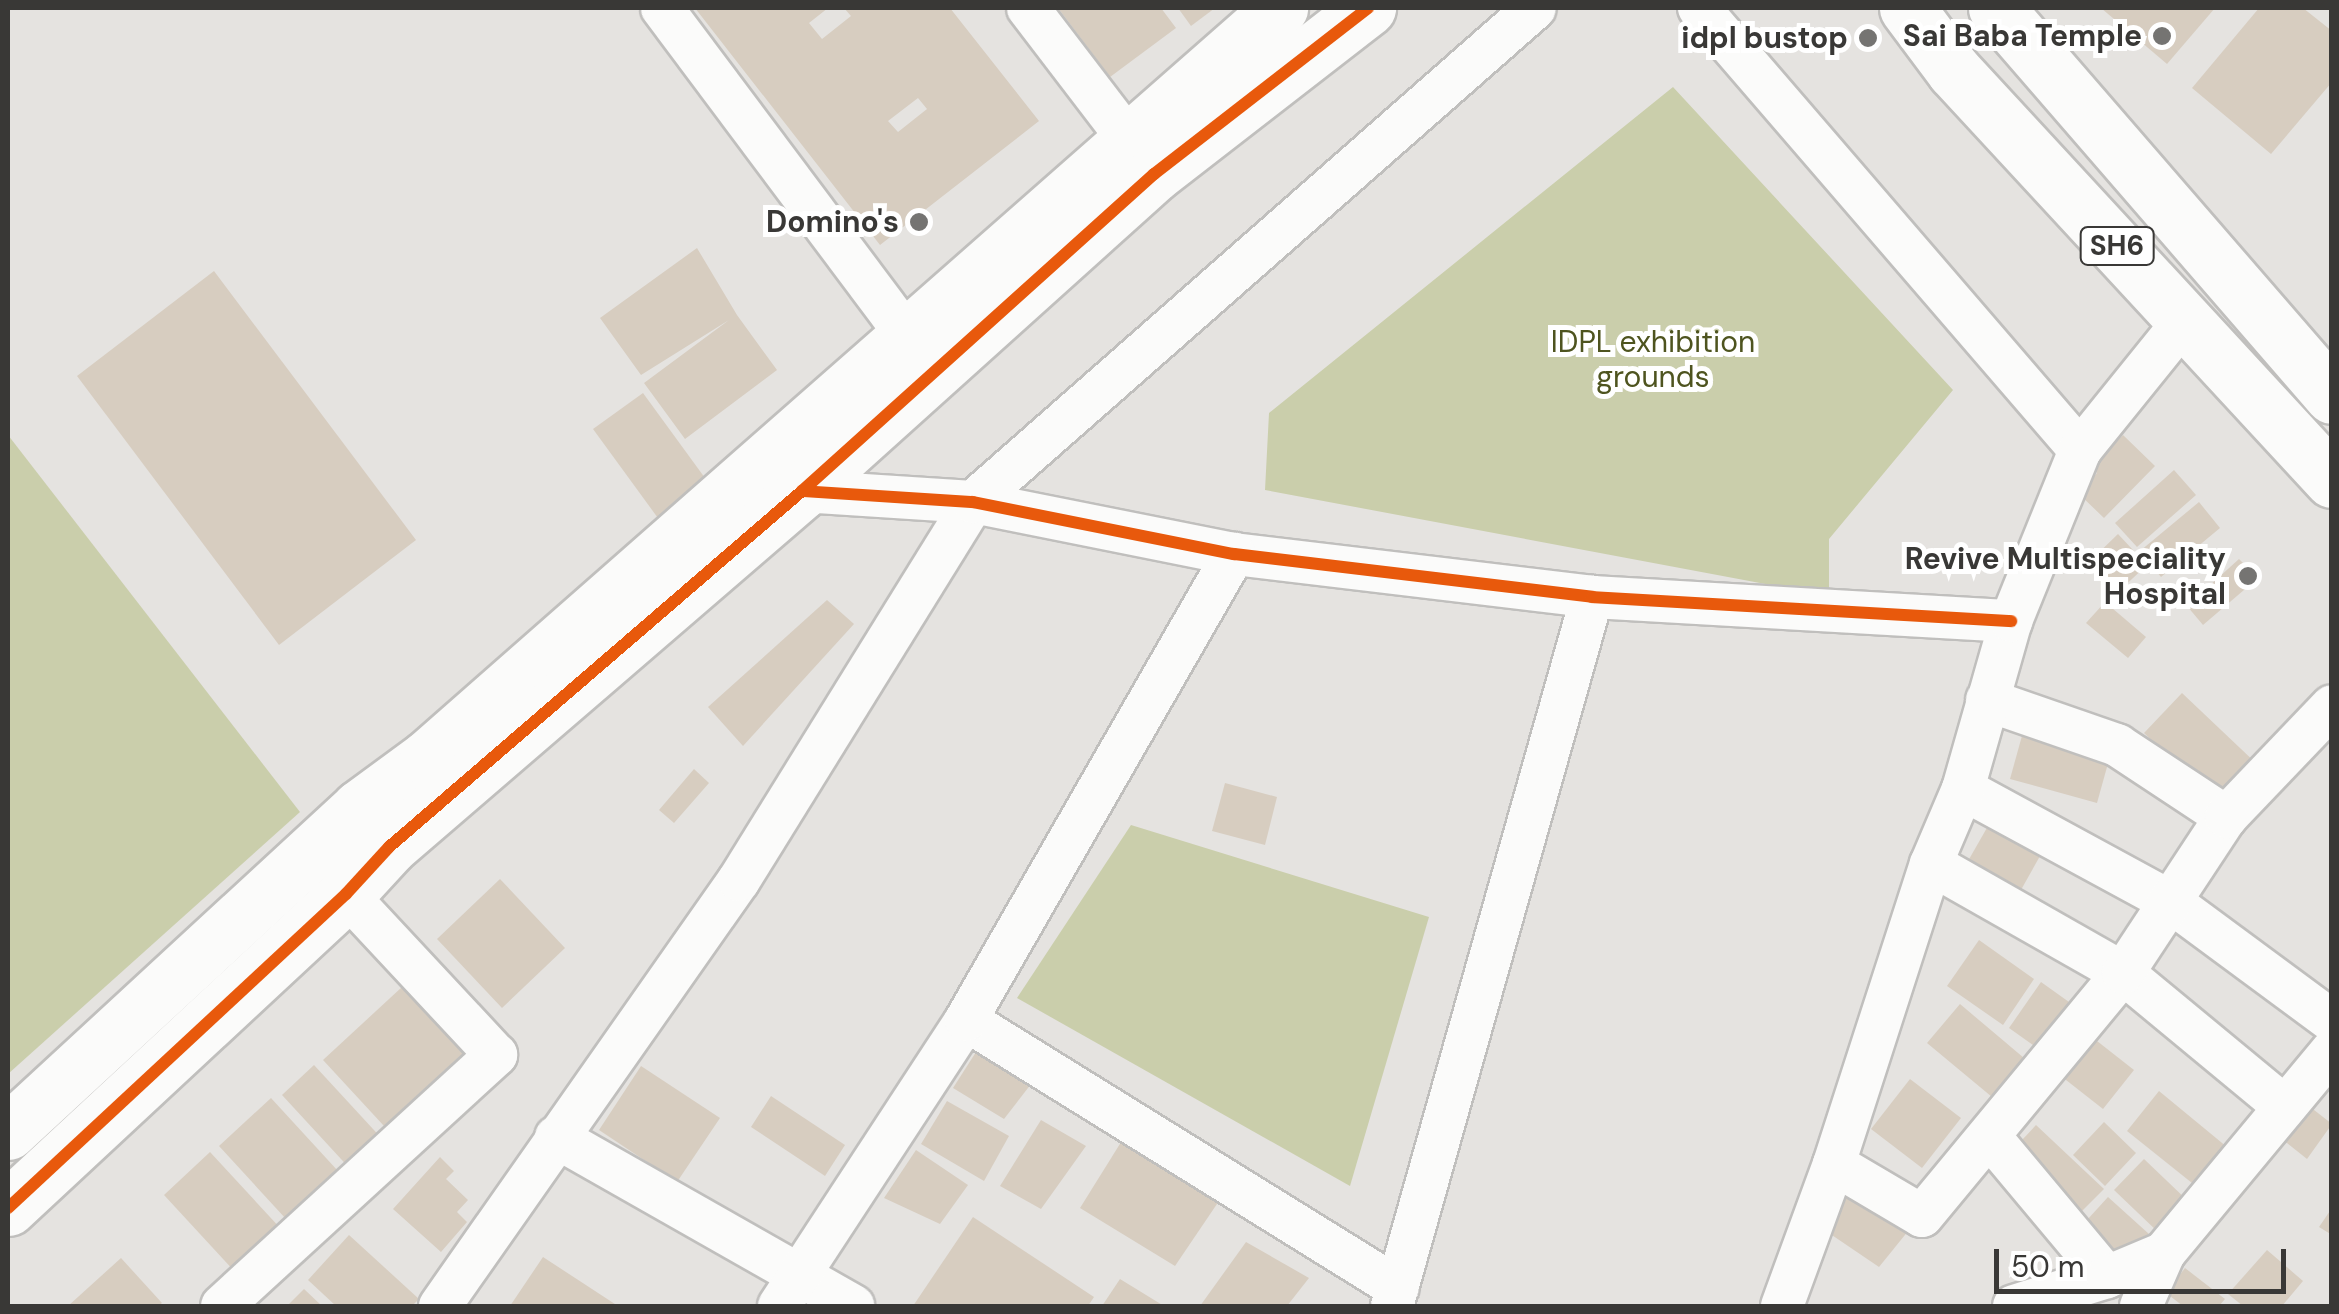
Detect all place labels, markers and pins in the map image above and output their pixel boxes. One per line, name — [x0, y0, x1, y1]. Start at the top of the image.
place label: Sai Baba Temple — [1903, 18, 2142, 54]
place label: idpl bustop — [1681, 20, 1848, 56]
marker: Sai Baba Temple — [2151, 25, 2173, 47]
marker: idpl bustop — [1857, 27, 1879, 49]
place label: Domino's — [766, 204, 899, 240]
marker: Domino's — [908, 211, 930, 233]
place label: Revive Multispeciality Hospital — [1905, 541, 2226, 612]
marker: Revive Multispeciality Hospital — [2235, 563, 2261, 589]

